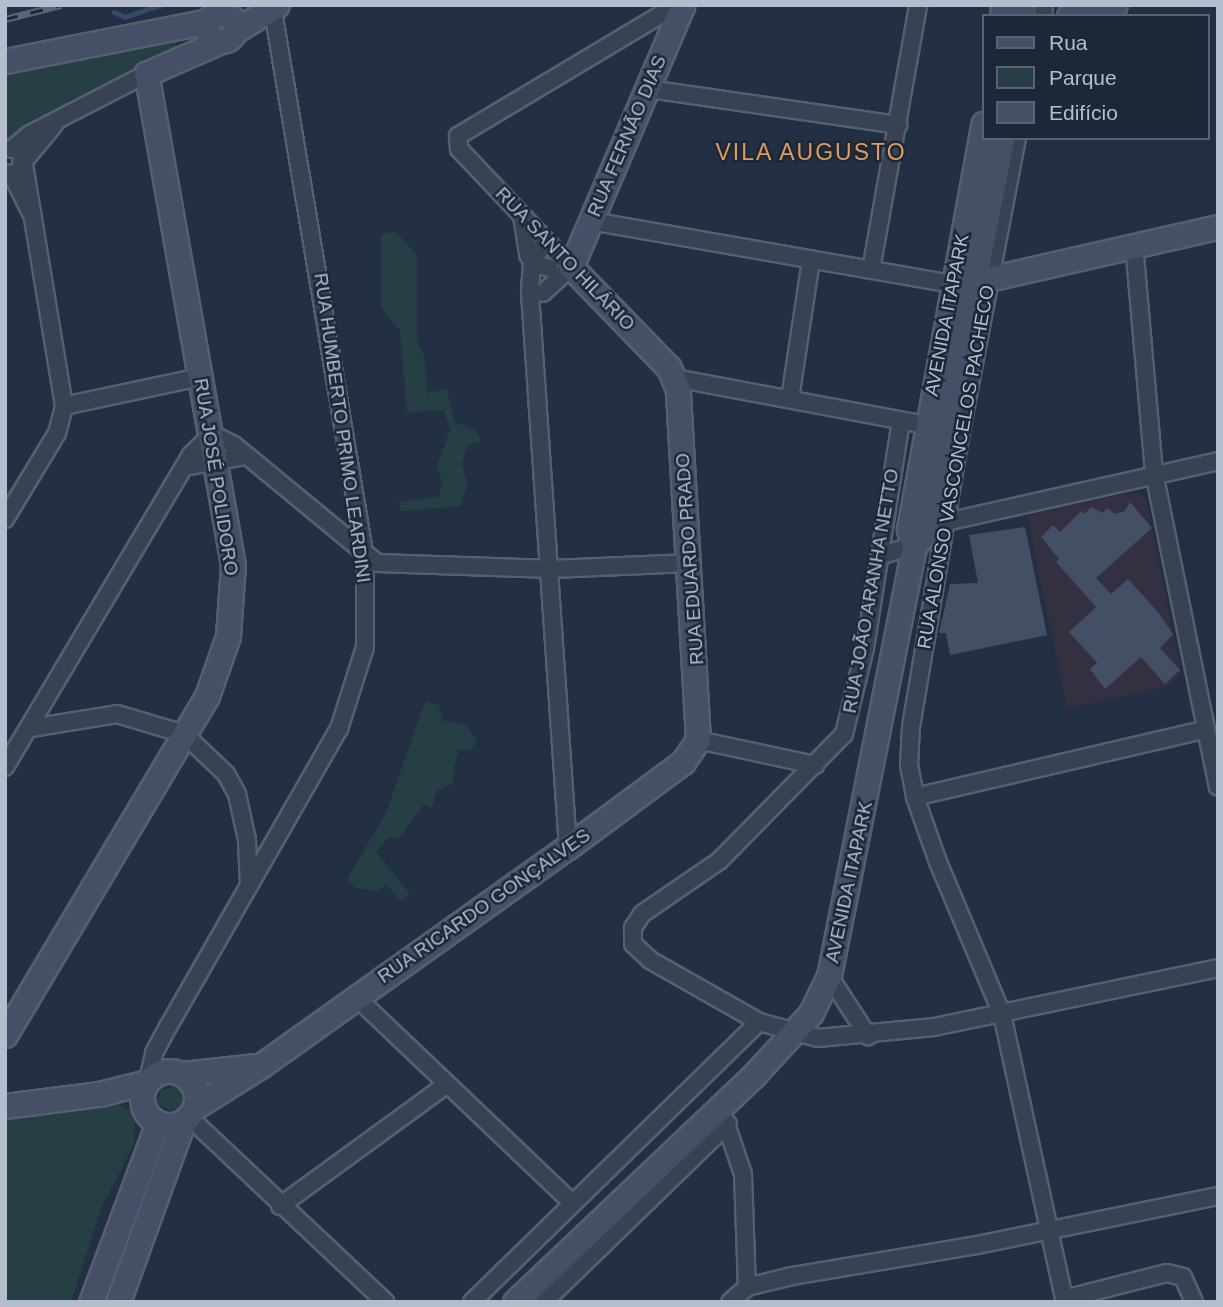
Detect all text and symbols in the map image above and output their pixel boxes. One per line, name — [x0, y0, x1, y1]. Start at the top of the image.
legend — [982, 14, 1209, 140]
text: Rua — [1049, 31, 1088, 54]
street label: RUA FERNÃO DIAS — [582, 51, 672, 221]
text: Parque — [1049, 66, 1117, 89]
text: Edifício — [1049, 101, 1118, 124]
district label: VILA AUGUSTO — [716, 138, 906, 166]
street label: RUA SANTO HILÁRIO — [490, 182, 640, 336]
street label: AVENIDA ITAPARK — [920, 231, 974, 399]
street label: RUA HUMBERTO PRIMO LEARDINI — [309, 271, 375, 585]
street label: RUA ALONSO VASCONCELOS PACHECO — [913, 282, 999, 652]
street label: RUA JOSÉ POLIDORO — [189, 376, 243, 578]
street label: RUA EDUARDO PRADO — [671, 452, 709, 666]
street label: RUA JOÃO ARANHA NETTO — [838, 465, 904, 717]
street label: AVENIDA ITAPARK — [821, 799, 877, 965]
street label: RUA RICARDO GONÇALVES — [373, 823, 595, 989]

